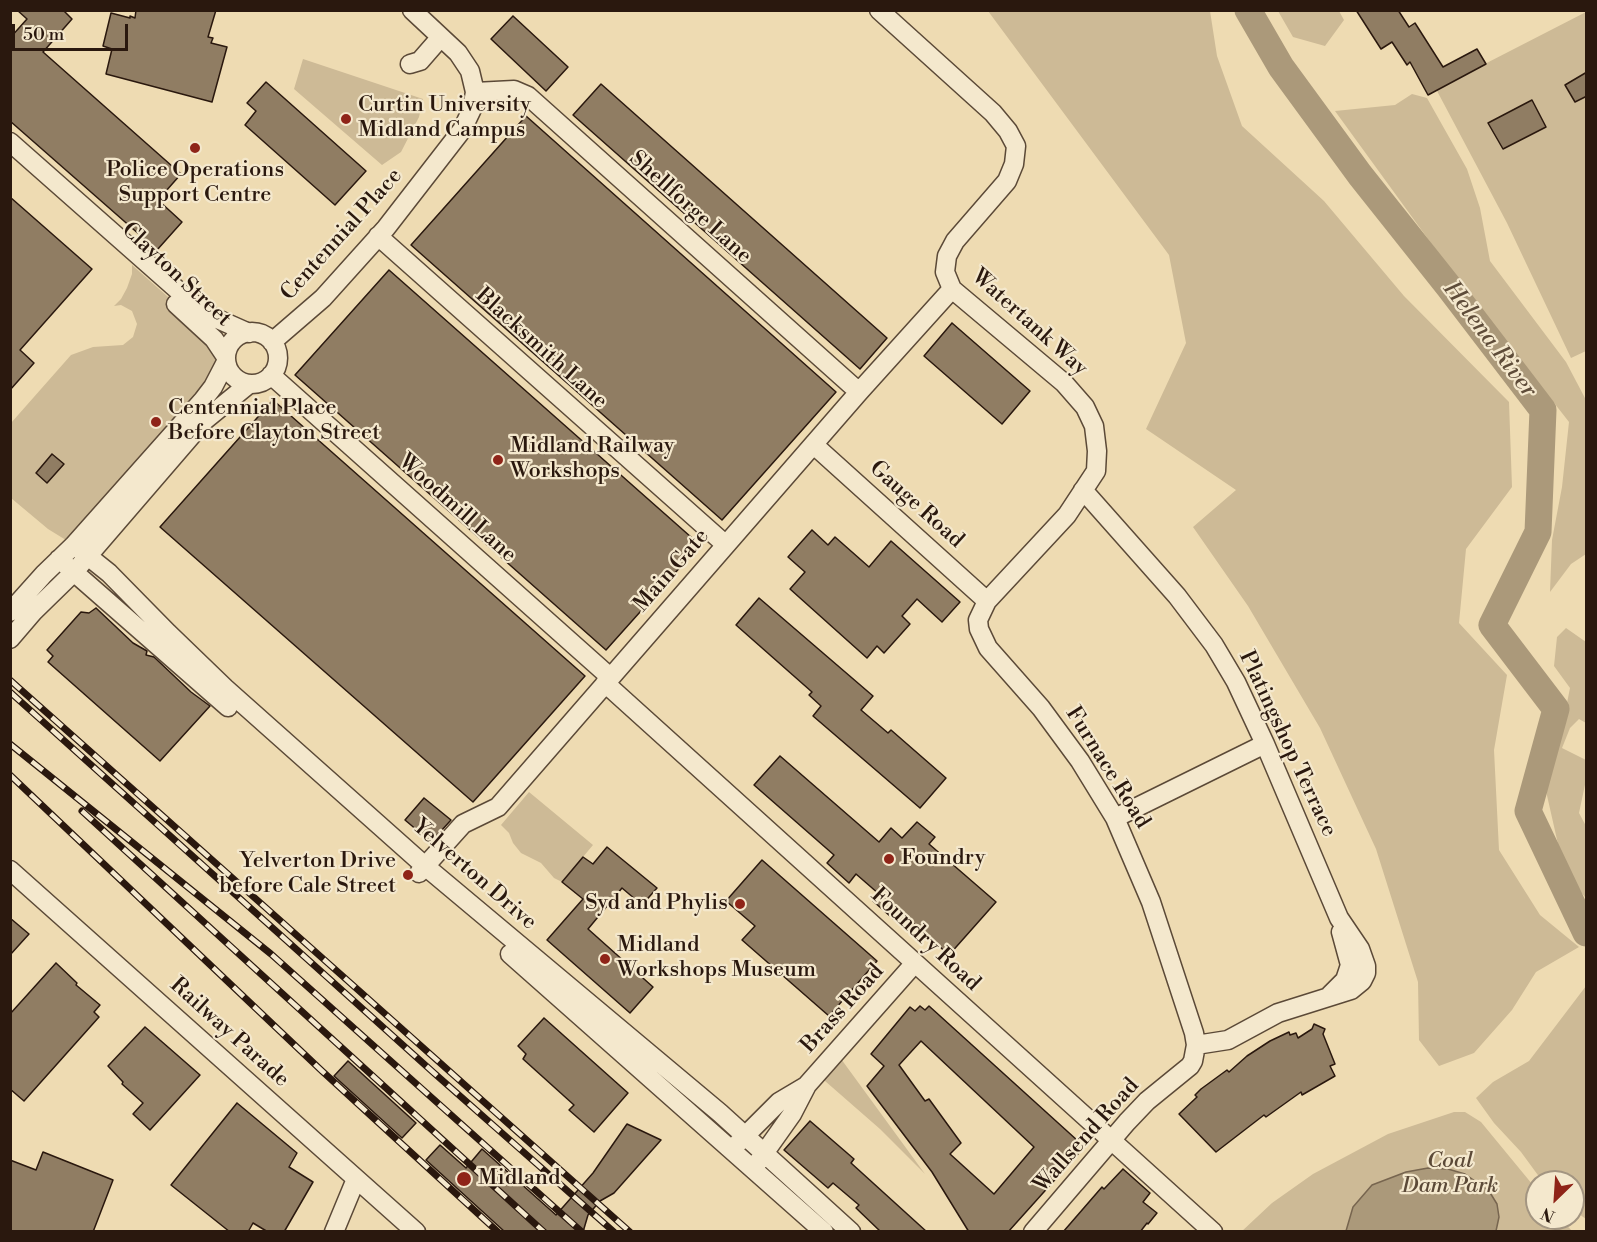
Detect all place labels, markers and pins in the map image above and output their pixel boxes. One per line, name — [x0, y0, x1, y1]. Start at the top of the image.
place label: Curtin University Midland Campus — [358, 93, 531, 144]
marker: Curtin University Midland Campus — [339, 112, 353, 126]
marker: Police Operations Support Centre — [188, 141, 202, 155]
place label: Police Operations Support Centre — [106, 158, 284, 210]
place label: Centennial Place Before Clayton Street — [168, 396, 380, 448]
marker: Centennial Place Before Clayton Street — [149, 415, 163, 429]
place label: Midland Railway Workshops — [510, 434, 675, 486]
marker: Midland Railway Workshops — [491, 453, 505, 467]
place label: Foundry — [901, 846, 985, 872]
place label: Yelverton Drive before Cale Street — [219, 849, 396, 900]
marker: Foundry — [882, 852, 896, 866]
marker: Yelverton Drive before Cale Street — [401, 868, 415, 882]
place label: Syd and Phylis — [585, 891, 728, 917]
marker: Syd and Phylis — [733, 897, 747, 911]
place label: Midland Workshops Museum — [617, 933, 816, 984]
marker: Midland Workshops Museum — [598, 952, 612, 966]
place label: Midland — [478, 1166, 560, 1192]
marker: Midland — [455, 1170, 473, 1188]

